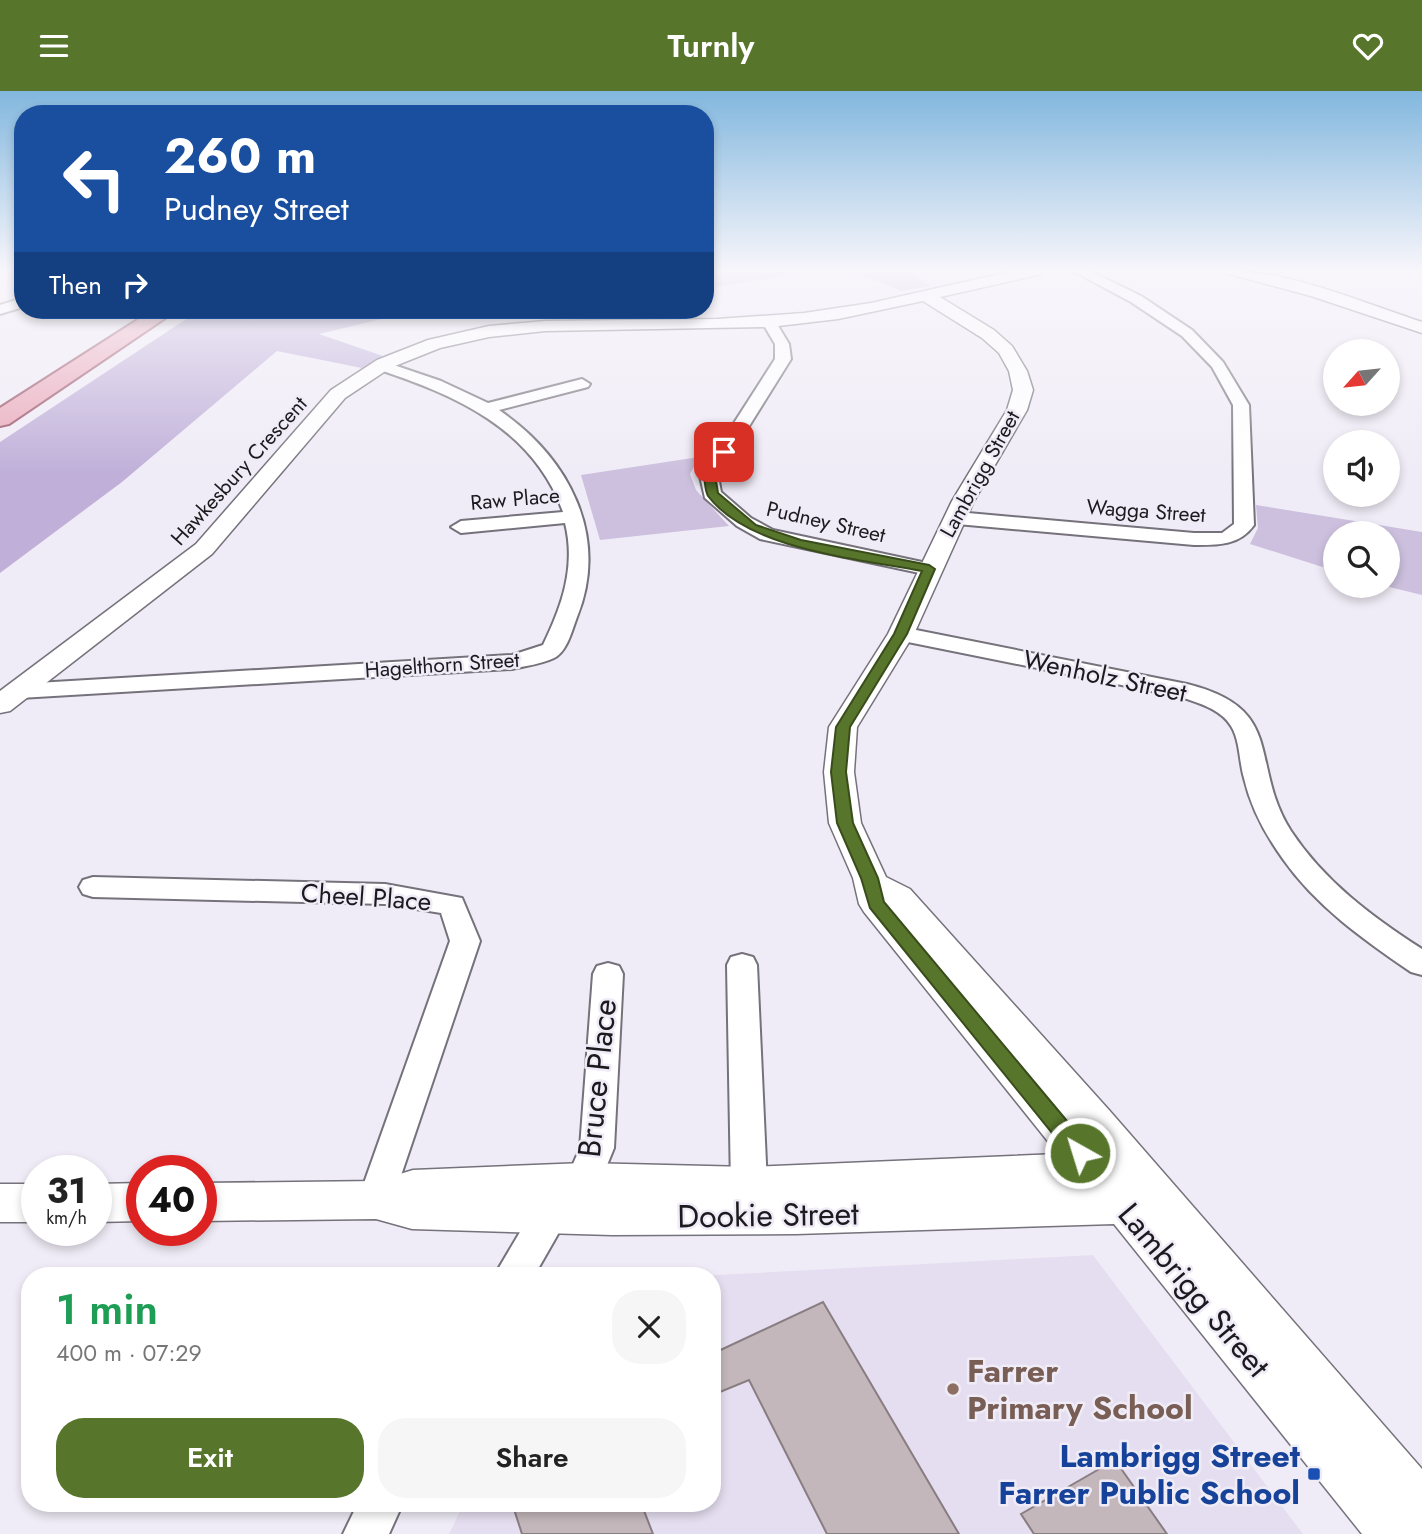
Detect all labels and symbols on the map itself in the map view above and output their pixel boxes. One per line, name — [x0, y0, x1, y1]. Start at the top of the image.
north arrow — [1323, 339, 1400, 417]
street label: Hawkesbury Crescent — [164, 390, 314, 552]
street label: Lambrigg Street — [933, 405, 1027, 543]
pin — [694, 422, 754, 482]
street label: Raw Place — [469, 480, 561, 518]
street label: Wagga Street — [1085, 492, 1207, 530]
street label: Pudney Street — [764, 494, 888, 550]
street label: Wenholz Street — [1020, 640, 1191, 712]
street label: Hagelthorn Street — [364, 645, 520, 685]
street label: Cheel Place — [300, 873, 432, 921]
street label: Bruce Place — [566, 996, 628, 1160]
position arrow — [1043, 1116, 1117, 1190]
speed limit sign: 40 — [126, 1155, 217, 1246]
street label: Dookie Street — [677, 1190, 859, 1240]
street label: Lambrigg Street — [1107, 1193, 1281, 1387]
place label: Farrer Primary School — [967, 1348, 1193, 1431]
marker: Farrer Primary School — [945, 1381, 961, 1397]
place label: Lambrigg Street Farrer Public School — [998, 1433, 1301, 1516]
marker: Lambrigg Street Farrer Public School — [1306, 1466, 1322, 1482]

